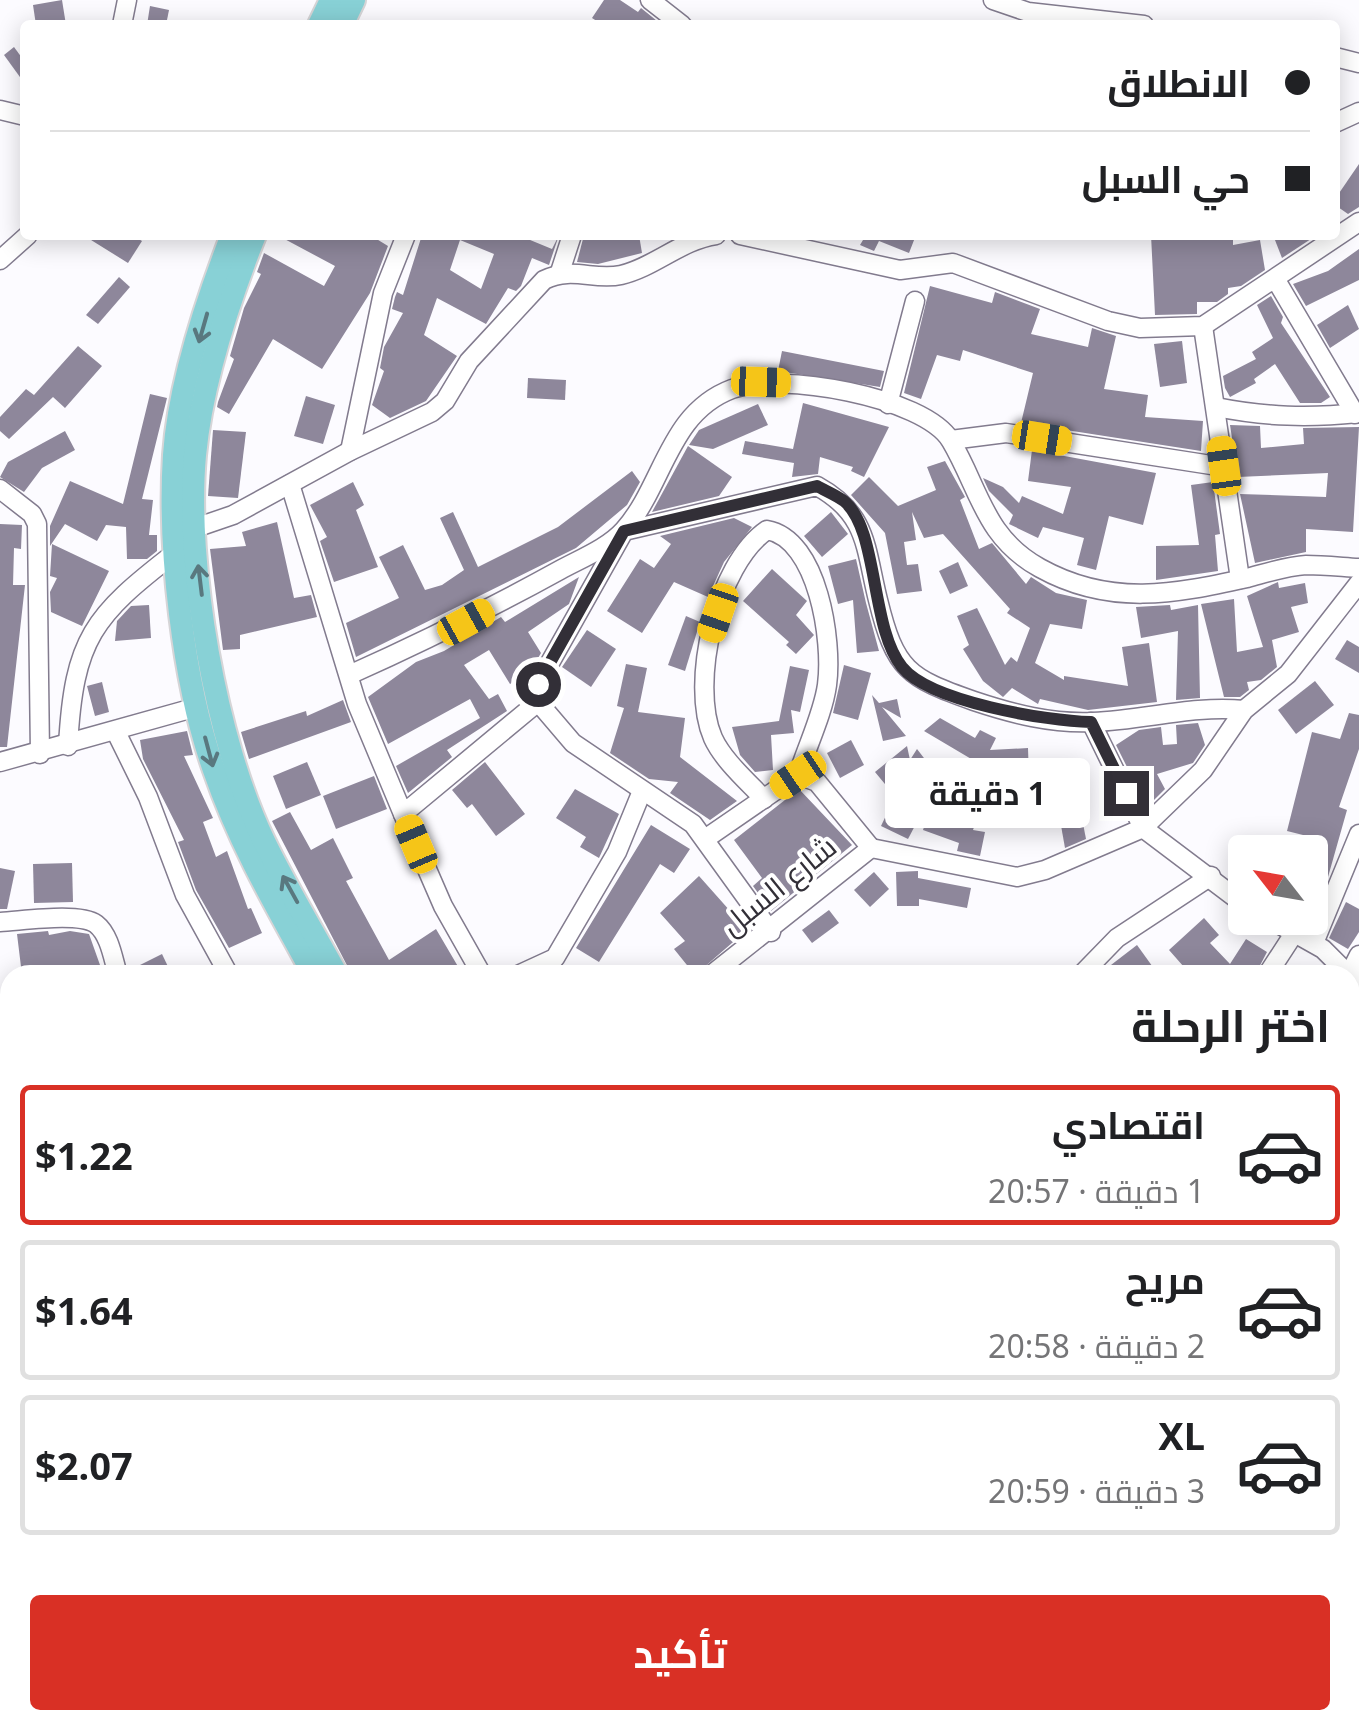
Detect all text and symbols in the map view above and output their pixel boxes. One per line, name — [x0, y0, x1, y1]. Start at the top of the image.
text: الانطلاق — [1107, 56, 1250, 108]
text: حي السبل — [1082, 152, 1250, 204]
one-way arrow — [193, 312, 211, 343]
car — [730, 366, 792, 398]
car — [1010, 418, 1074, 458]
car — [1205, 434, 1243, 498]
one-way arrow — [191, 565, 209, 597]
car — [694, 580, 742, 646]
car — [432, 594, 500, 650]
route start — [516, 662, 561, 707]
one-way arrow — [200, 735, 219, 767]
car — [765, 746, 831, 804]
callout: 1 دقيقة — [886, 758, 1091, 828]
text: 1 دقيقة — [929, 771, 1046, 814]
route end — [1104, 771, 1149, 816]
car — [390, 811, 442, 877]
street label: شارع السبل — [712, 826, 845, 945]
north arrow — [1228, 835, 1328, 935]
map controls — [1228, 835, 1328, 935]
one-way arrow — [280, 875, 300, 905]
text: اختر الرحلة — [1131, 994, 1330, 1055]
text: اقتصادي — [1052, 1098, 1205, 1150]
icon: car — [1235, 1110, 1325, 1200]
text: $1.22 — [35, 1129, 133, 1181]
text: 1 دقيقة · 20:57 — [988, 1169, 1205, 1212]
text: مريح — [1125, 1253, 1205, 1305]
icon: car — [1235, 1265, 1325, 1355]
text: $1.64 — [35, 1284, 133, 1336]
text: 2 دقيقة · 20:58 — [988, 1324, 1205, 1367]
text: XL — [1158, 1409, 1205, 1461]
icon: car — [1235, 1420, 1325, 1510]
text: $2.07 — [35, 1439, 133, 1491]
text: 3 دقيقة · 20:59 — [988, 1469, 1205, 1512]
button: تأكيد — [30, 1595, 1330, 1710]

